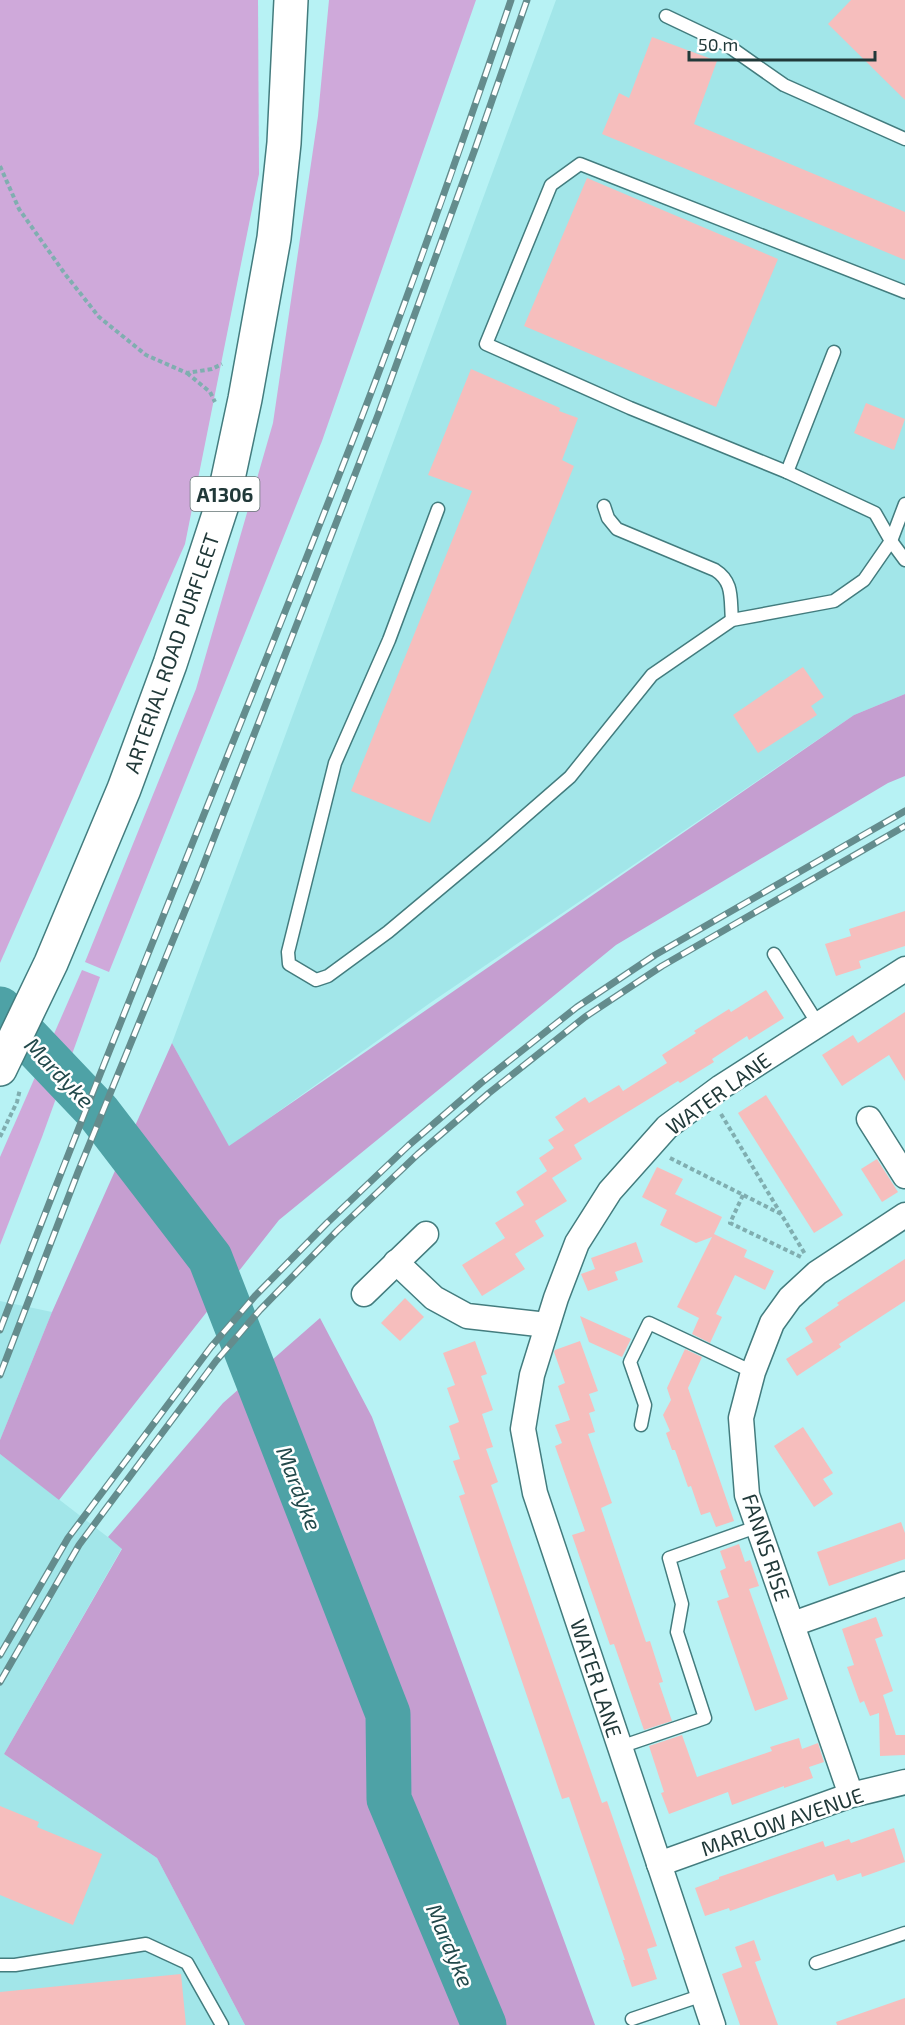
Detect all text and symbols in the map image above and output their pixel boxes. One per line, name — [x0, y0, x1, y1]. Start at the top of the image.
scale bar — [689, 24, 875, 62]
text: 50 m — [698, 33, 738, 55]
road number: A1306 — [190, 477, 260, 511]
street label: ARTERIAL ROAD PURFLEET — [118, 530, 224, 776]
water label: Mardyke — [19, 1031, 100, 1114]
street label: WATER LANE — [661, 1047, 775, 1139]
water label: Mardyke — [271, 1442, 328, 1534]
street label: FANNS RISE — [738, 1490, 796, 1604]
street label: WATER LANE — [566, 1615, 628, 1741]
street label: MARLOW AVENUE — [697, 1781, 867, 1861]
water label: Mardyke — [421, 1899, 480, 1991]

